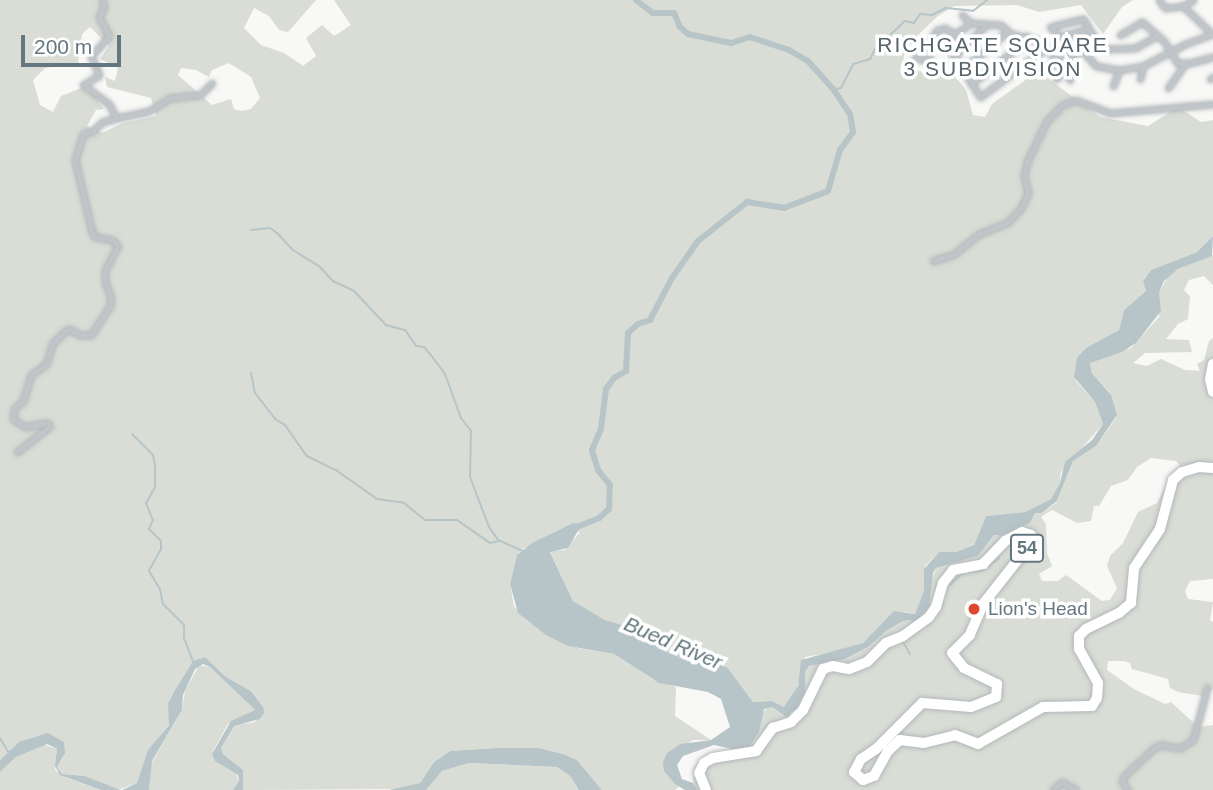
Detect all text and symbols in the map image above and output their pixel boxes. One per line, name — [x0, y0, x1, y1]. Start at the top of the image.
scale bar — [24, 21, 124, 65]
district label: RICHGATE SQUARE 3 SUBDIVISION — [879, 32, 1107, 82]
text: 200 m — [34, 35, 92, 58]
road number: 54 — [1010, 534, 1044, 562]
place label: Lion's Head — [988, 598, 1088, 620]
marker: Lion's Head — [966, 601, 982, 617]
water label: Bued River — [620, 611, 726, 675]

